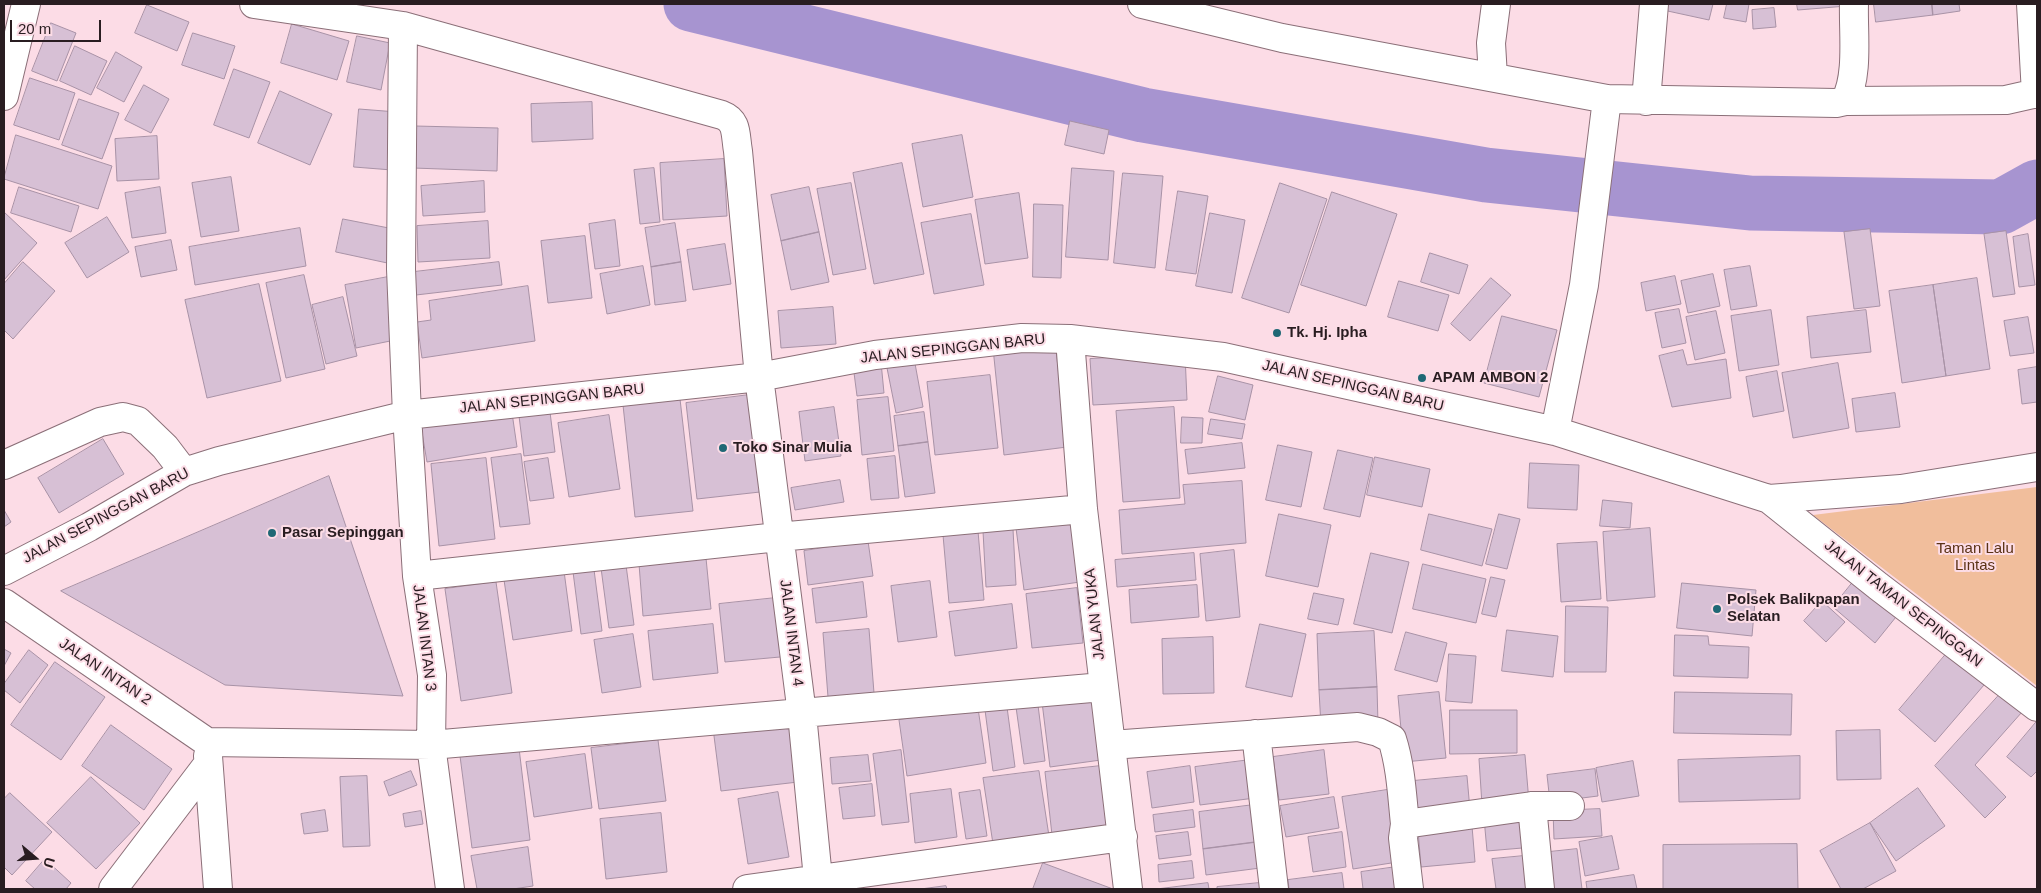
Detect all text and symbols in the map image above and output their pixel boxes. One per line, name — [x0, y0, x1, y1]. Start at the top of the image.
scale bar — [12, 10, 104, 42]
text: 20 m — [18, 20, 51, 37]
place label: Tk. Hj. Ipha — [1287, 324, 1367, 342]
marker: Tk. Hj. Ipha — [1271, 327, 1283, 339]
street label: JALAN SEPINGGAN BARU — [860, 330, 1046, 368]
street label: JALAN SEPINGGAN BARU — [1260, 356, 1446, 416]
place label: APAM AMBON 2 — [1432, 369, 1548, 387]
marker: APAM AMBON 2 — [1416, 372, 1428, 384]
street label: JALAN SEPINGGAN BARU — [459, 380, 645, 418]
place label: Toko Sinar Mulia — [733, 439, 852, 457]
marker: Toko Sinar Mulia — [717, 442, 729, 454]
street label: JALAN SEPINGGAN BARU — [20, 464, 192, 568]
place label: Pasar Sepinggan — [282, 524, 404, 542]
marker: Pasar Sepinggan — [266, 527, 278, 539]
street label: JALAN TAMAN SEPINGGAN — [1820, 537, 1986, 671]
park label: Taman Lalu Lintas — [1936, 540, 2014, 575]
street label: JALAN YUKA — [1081, 567, 1109, 661]
street label: JALAN INTAN 4 — [776, 579, 806, 687]
street label: JALAN INTAN 3 — [409, 584, 439, 692]
place label: Polsek Balikpapan Selatan — [1727, 591, 1860, 626]
marker: Polsek Balikpapan Selatan — [1711, 603, 1723, 615]
street label: JALAN INTAN 2 — [56, 635, 154, 709]
north arrow — [10, 833, 60, 883]
text: U — [40, 855, 58, 870]

